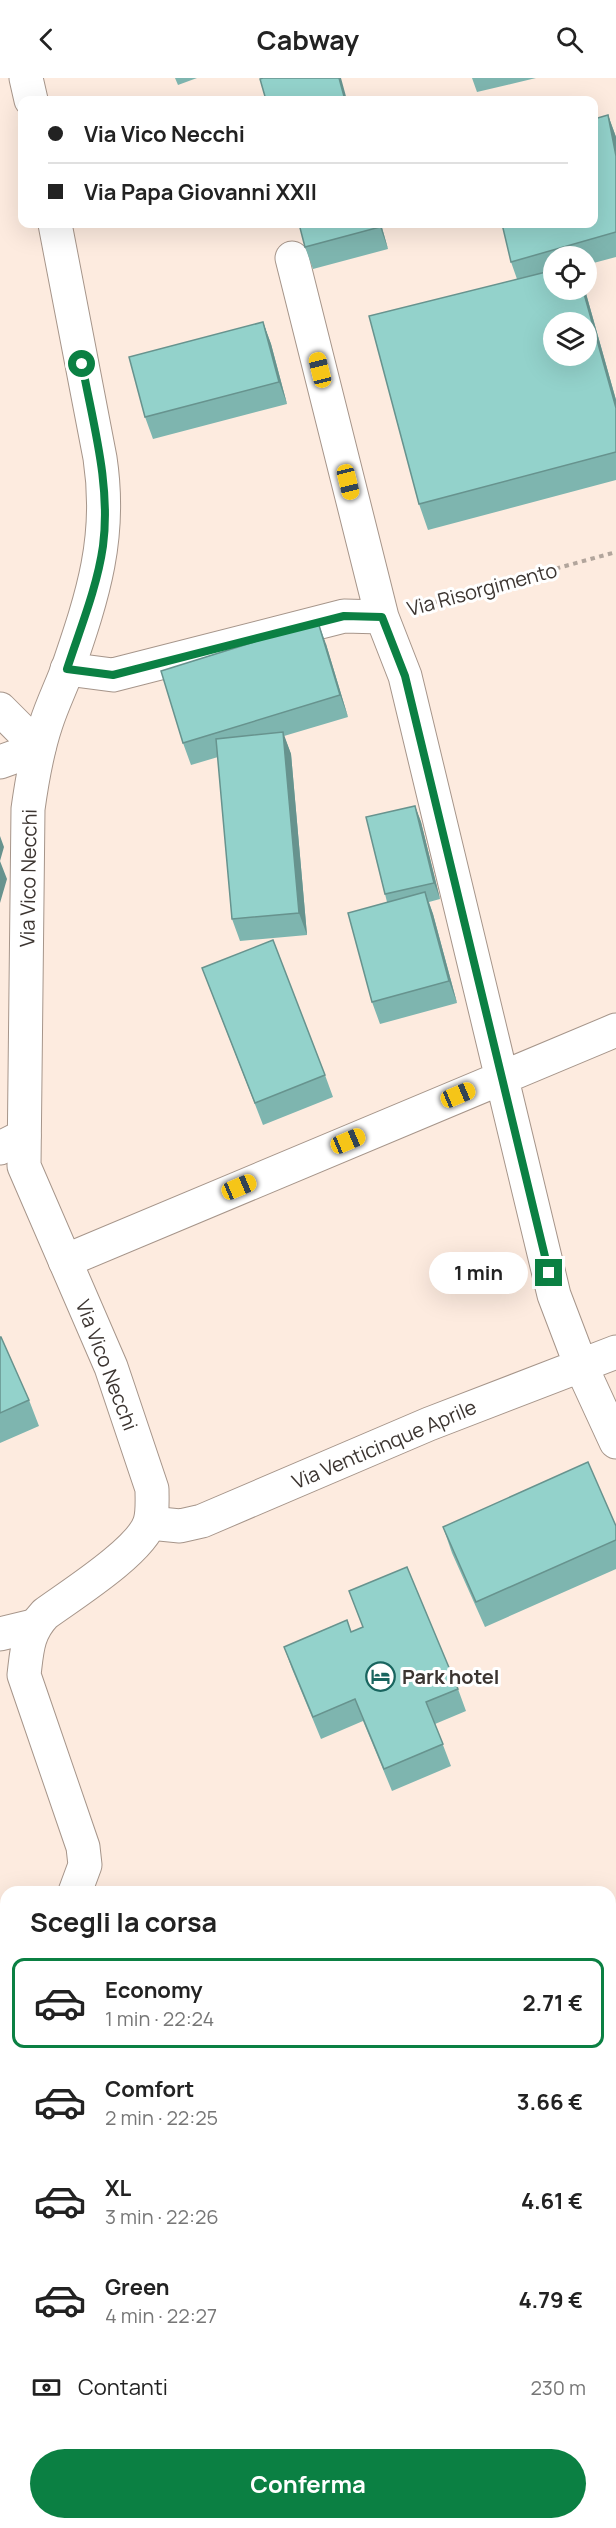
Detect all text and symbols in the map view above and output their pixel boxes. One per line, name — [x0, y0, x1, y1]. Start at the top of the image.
text: Cabway — [257, 21, 359, 58]
icon: back — [30, 23, 63, 56]
icon: search — [553, 23, 586, 56]
text: Via Vico Necchi — [84, 119, 245, 149]
text: Via Papa Giovanni XXII — [84, 177, 317, 207]
map controls — [543, 246, 597, 366]
button: locate — [543, 246, 597, 300]
button: layers — [543, 312, 597, 366]
route start — [68, 350, 95, 377]
car — [307, 350, 333, 390]
car — [335, 462, 361, 502]
street label: Via Risorgimento — [404, 556, 560, 622]
street label: Via Vico Necchi — [13, 809, 43, 947]
car — [438, 1080, 478, 1110]
car — [328, 1126, 368, 1156]
car — [219, 1172, 259, 1202]
callout: 1 min — [429, 1252, 528, 1294]
text: 1 min — [454, 1259, 503, 1286]
route end — [535, 1259, 562, 1286]
street label: Via Vico Necchi — [70, 1296, 144, 1434]
street label: Via Venticinque Aprile — [288, 1393, 480, 1495]
hotel icon: Park hotel — [365, 1660, 397, 1692]
place label: Park hotel — [402, 1663, 499, 1690]
text: Scegli la corsa — [30, 1903, 217, 1940]
text: Economy — [105, 1975, 203, 2005]
icon: car — [33, 1976, 87, 2030]
text: 2.71 € — [522, 1988, 583, 2018]
text: 1 min · 22:24 — [105, 2005, 214, 2032]
text: Comfort — [105, 2074, 194, 2104]
icon: car — [33, 2075, 87, 2129]
text: 3.66 € — [517, 2087, 583, 2117]
text: 2 min · 22:25 — [105, 2104, 218, 2131]
text: XL — [105, 2173, 131, 2203]
icon: car — [33, 2174, 87, 2228]
text: 4.61 € — [521, 2186, 583, 2216]
text: 3 min · 22:26 — [105, 2203, 219, 2230]
text: Green — [105, 2272, 170, 2302]
icon: car — [33, 2273, 87, 2327]
text: 4.79 € — [519, 2285, 583, 2315]
text: 4 min · 22:27 — [105, 2302, 217, 2329]
icon: cash — [30, 2371, 63, 2404]
text: Contanti — [78, 2372, 168, 2402]
text: 230 m — [530, 2374, 586, 2401]
button: Conferma — [30, 2449, 586, 2518]

